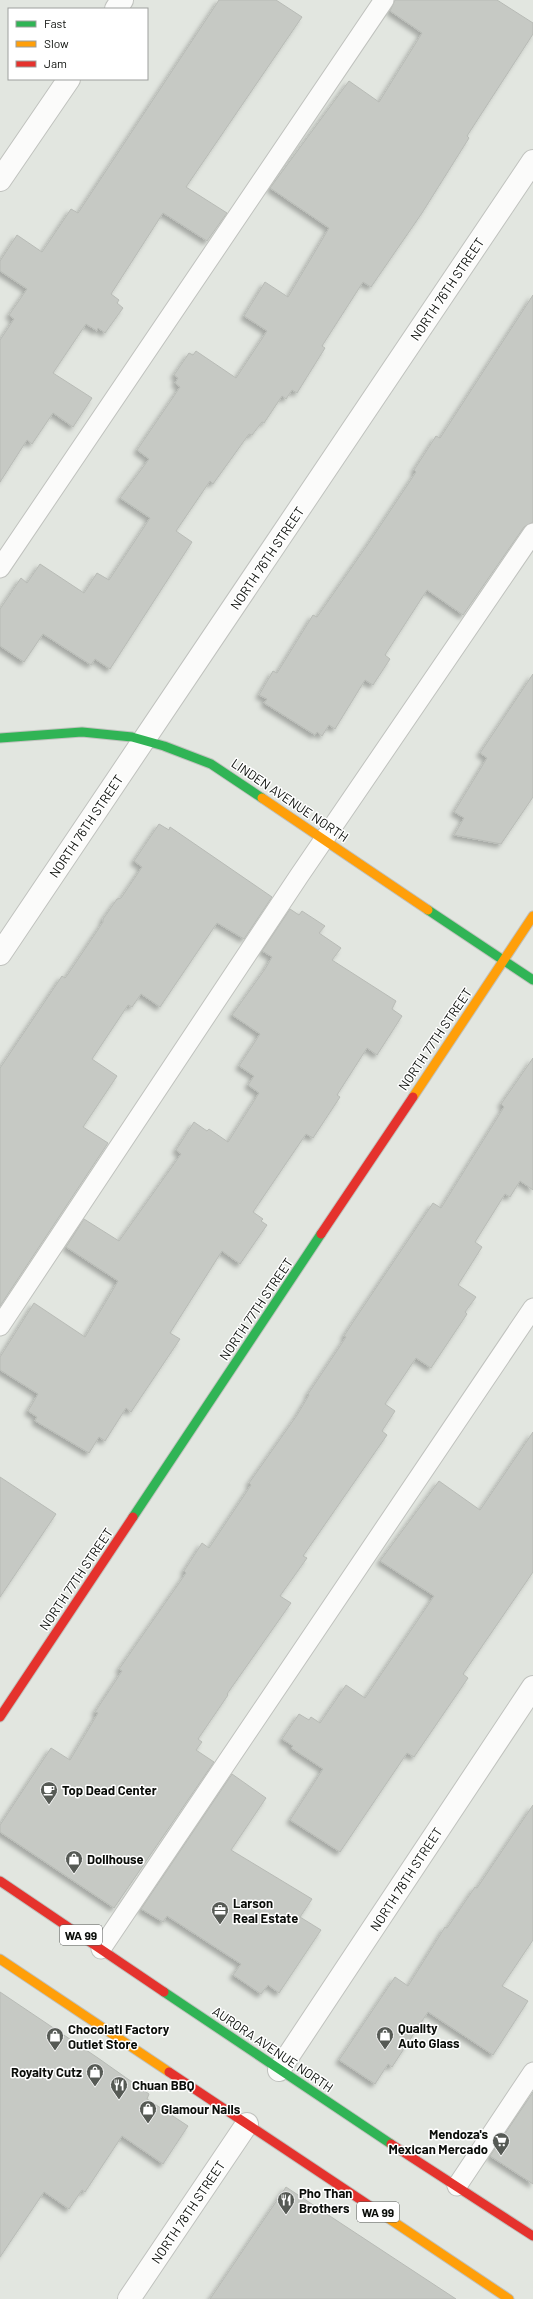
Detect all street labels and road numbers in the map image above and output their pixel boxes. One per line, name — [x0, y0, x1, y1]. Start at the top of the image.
street label: NORTH 76TH STREET — [407, 235, 487, 343]
street label: NORTH 76TH STREET — [227, 504, 307, 612]
street label: LINDEN AVENUE NORTH — [228, 755, 352, 845]
street label: NORTH 76TH STREET — [46, 772, 126, 880]
street label: NORTH 77TH STREET — [395, 985, 475, 1093]
street label: NORTH 77TH STREET — [216, 1255, 296, 1363]
street label: NORTH 77TH STREET — [36, 1525, 116, 1633]
street label: NORTH 78TH STREET — [366, 1824, 446, 1934]
road number: WA 99 — [60, 1925, 102, 1945]
street label: AURORA AVENUE NORTH — [210, 2003, 336, 2095]
street label: NORTH 78TH STREET — [148, 2158, 228, 2266]
road number: WA 99 — [357, 2202, 399, 2222]

